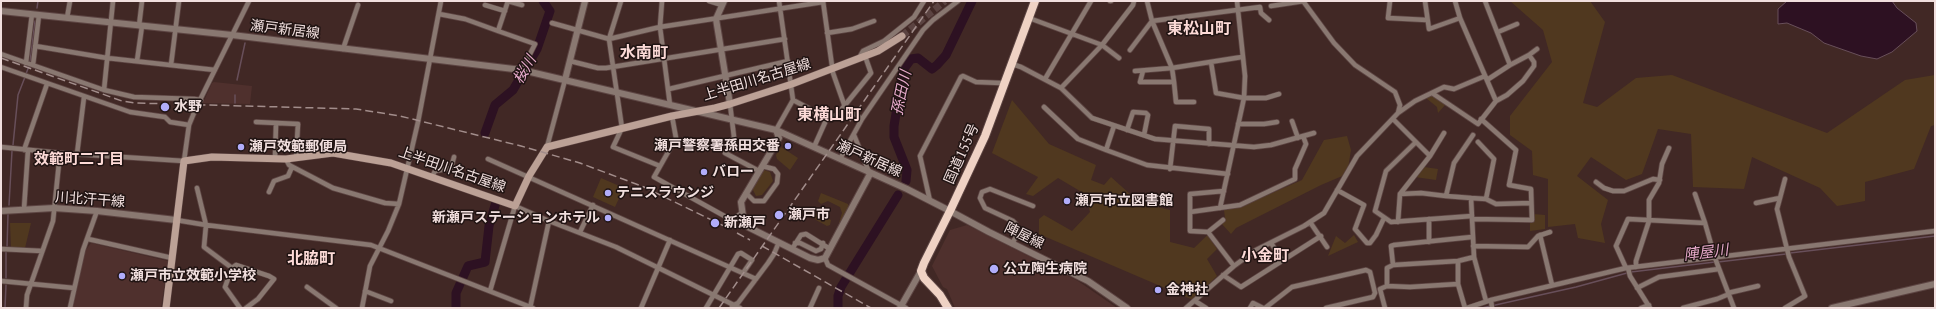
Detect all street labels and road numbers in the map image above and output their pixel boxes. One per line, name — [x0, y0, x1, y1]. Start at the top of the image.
street label: 瀬戸新居線 — [249, 17, 321, 43]
street label: 上半田川名古屋線 — [701, 56, 813, 104]
street label: 国道155号 — [941, 121, 983, 187]
street label: 瀬戸新居線 — [834, 137, 904, 181]
street label: 上半田川名古屋線 — [396, 144, 508, 196]
street label: 川北汗干線 — [54, 189, 126, 211]
street label: 陣屋線 — [1001, 219, 1047, 253]

